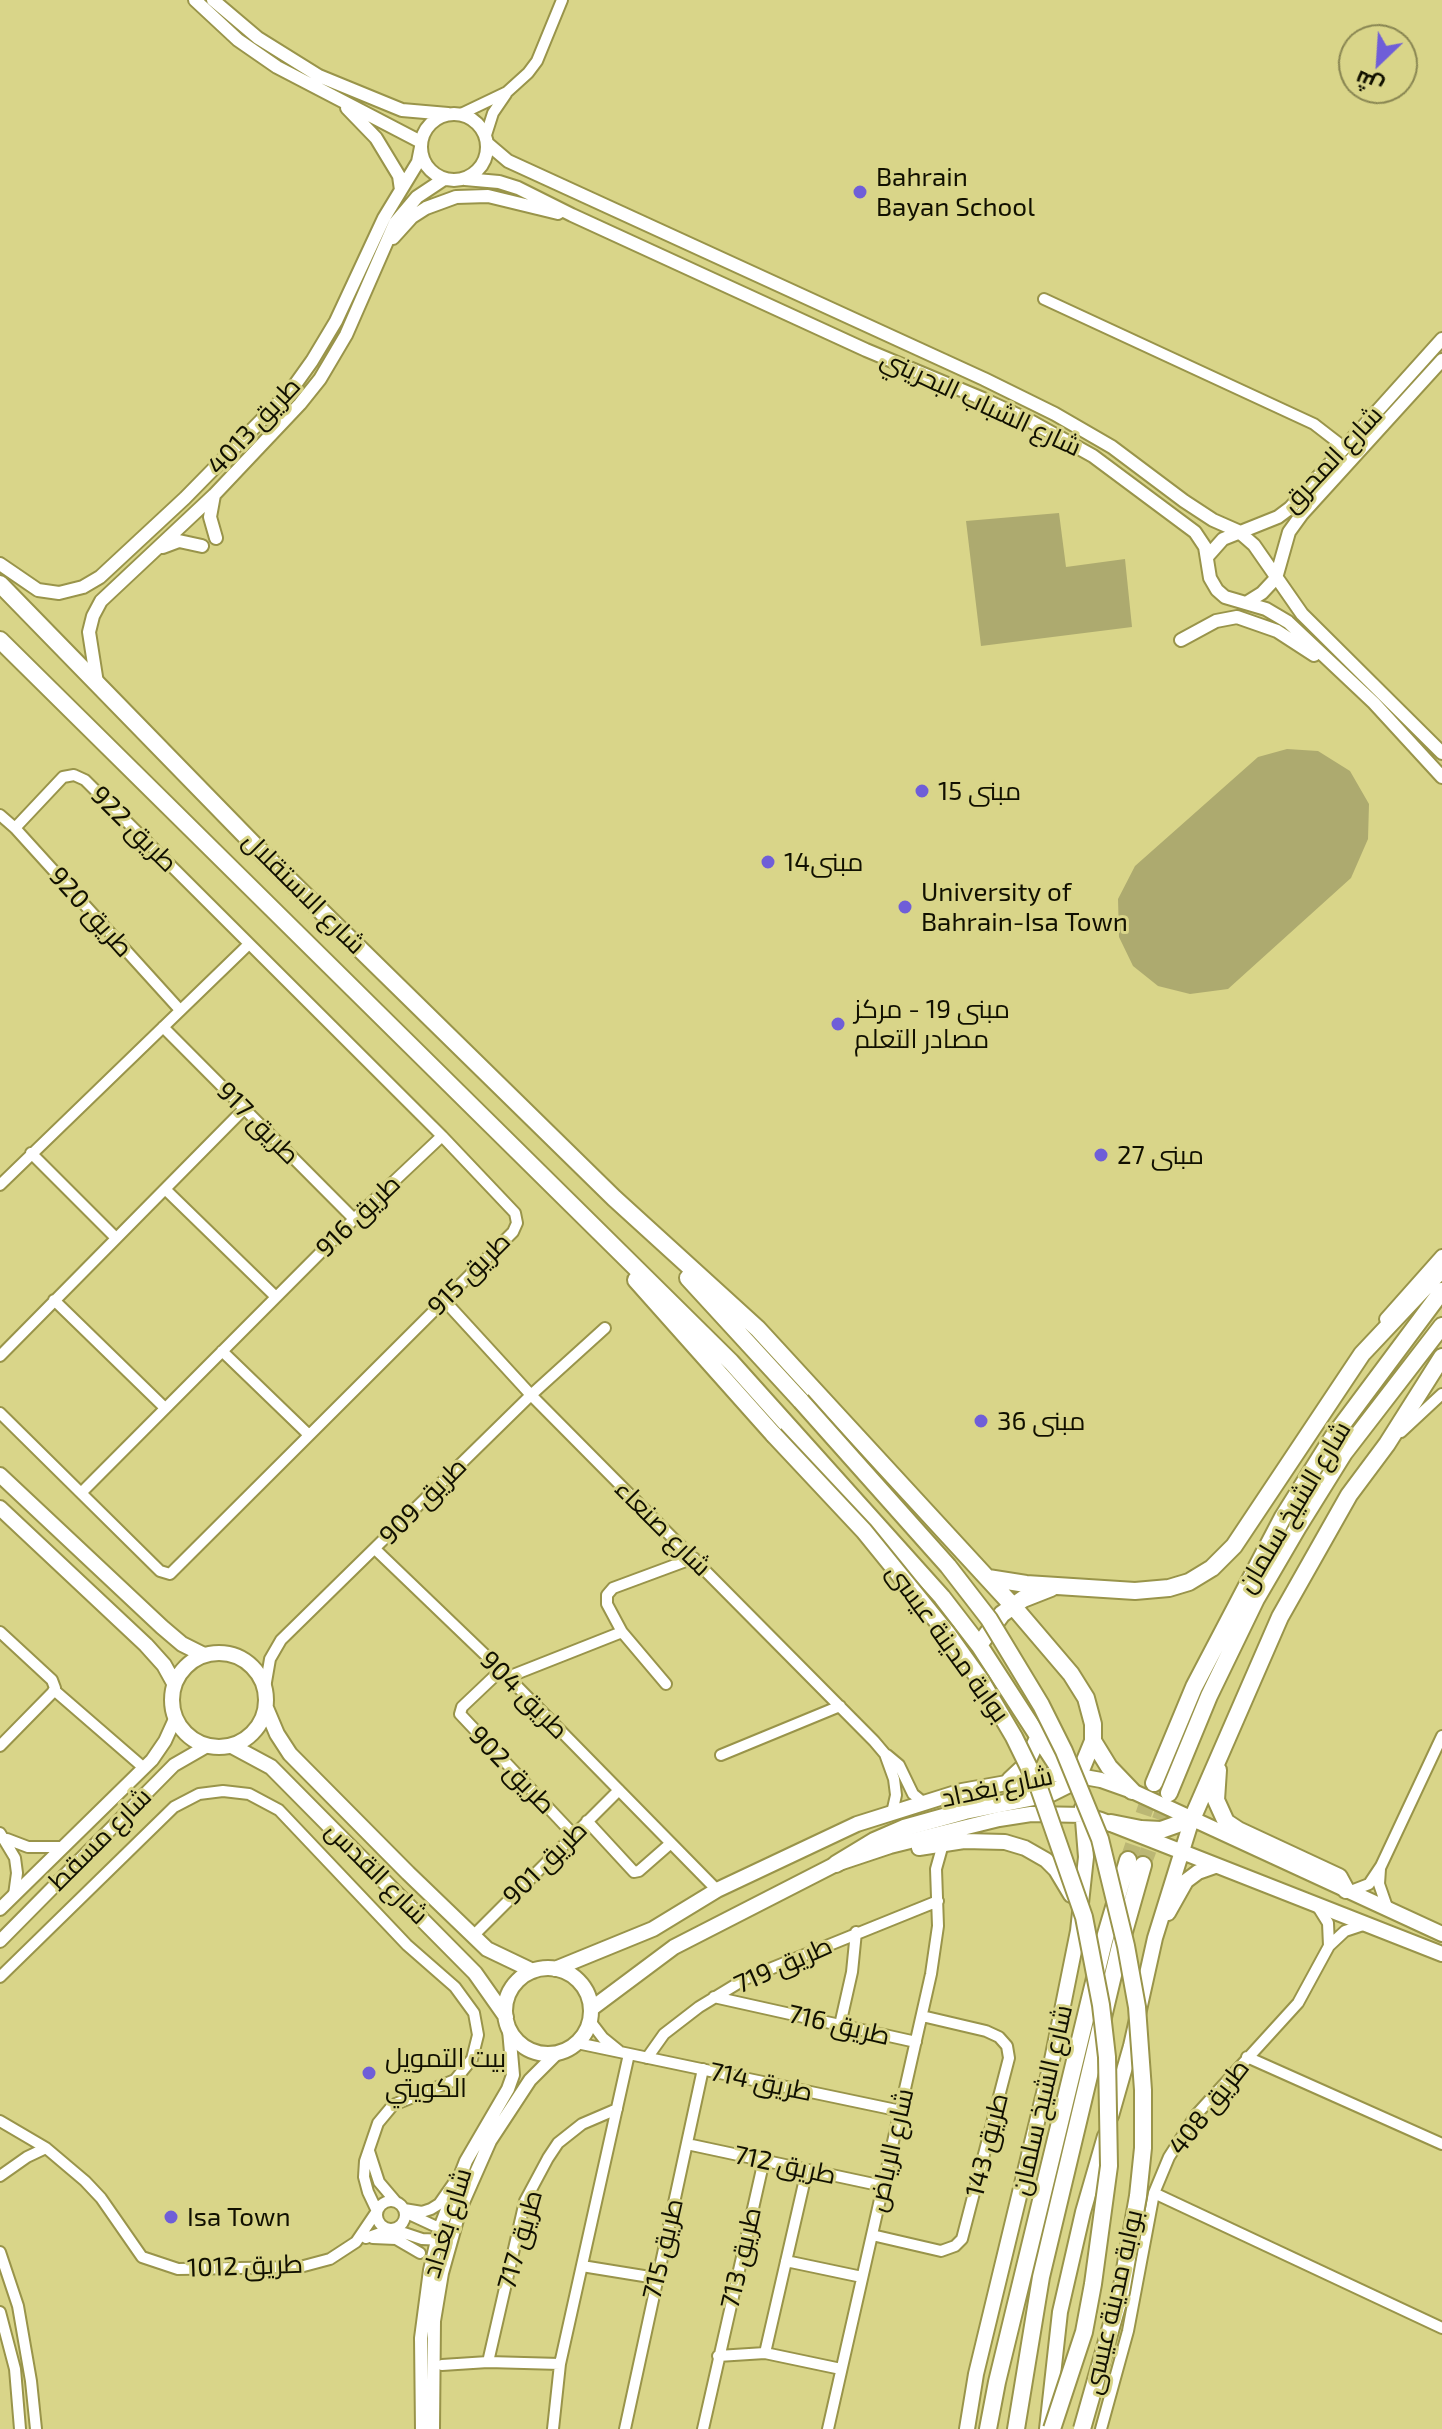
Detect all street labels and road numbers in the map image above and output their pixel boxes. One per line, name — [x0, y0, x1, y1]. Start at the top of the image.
street label: شارع الشباب البحريني — [876, 343, 1086, 463]
street label: طريق 4013 — [201, 371, 307, 481]
street label: شارع المحرق — [1275, 399, 1389, 519]
street label: طريق 922 — [84, 779, 184, 879]
street label: شارع الاستقلال — [236, 825, 372, 961]
street label: طريق 920 — [42, 861, 140, 963]
street label: طريق 917 — [210, 1075, 306, 1171]
street label: طريق 916 — [309, 1168, 407, 1264]
street label: طريق 915 — [421, 1226, 517, 1322]
street label: شارع الشيخ سلمان — [1231, 1416, 1357, 1598]
street label: طريق 909 — [373, 1451, 473, 1551]
street label: شارع صنعاء — [608, 1473, 718, 1583]
street label: بوابة مدينة عيسى — [880, 1558, 1016, 1728]
street label: طريق 904 — [473, 1644, 575, 1746]
street label: طريق 902 — [462, 1719, 562, 1821]
street label: شارع بغداد — [938, 1760, 1056, 1814]
street label: شارع مسقط — [42, 1781, 158, 1897]
street label: طريق 901 — [496, 1814, 594, 1912]
street label: شارع القدس — [319, 1815, 435, 1931]
street label: طريق 719 — [729, 1930, 837, 2000]
street label: طريق 716 — [785, 1998, 893, 2052]
street label: شارع الشيخ سلمان — [1005, 2002, 1079, 2198]
street label: طريق 408 — [1162, 2053, 1256, 2161]
street label: طريق 714 — [706, 2056, 816, 2108]
street label: شارع الرياض — [862, 2085, 920, 2215]
street label: طريق 143 — [959, 2090, 1015, 2200]
street label: طريق 712 — [731, 2139, 839, 2191]
street label: شارع بغداد — [416, 2164, 478, 2282]
street label: طريق 717 — [491, 2187, 549, 2293]
street label: طريق 715 — [636, 2195, 690, 2303]
street label: طريق 713 — [714, 2204, 768, 2312]
street label: بوابة مدينة عيسى — [1077, 2207, 1149, 2397]
street label: طريق 1012 — [186, 2248, 304, 2284]

